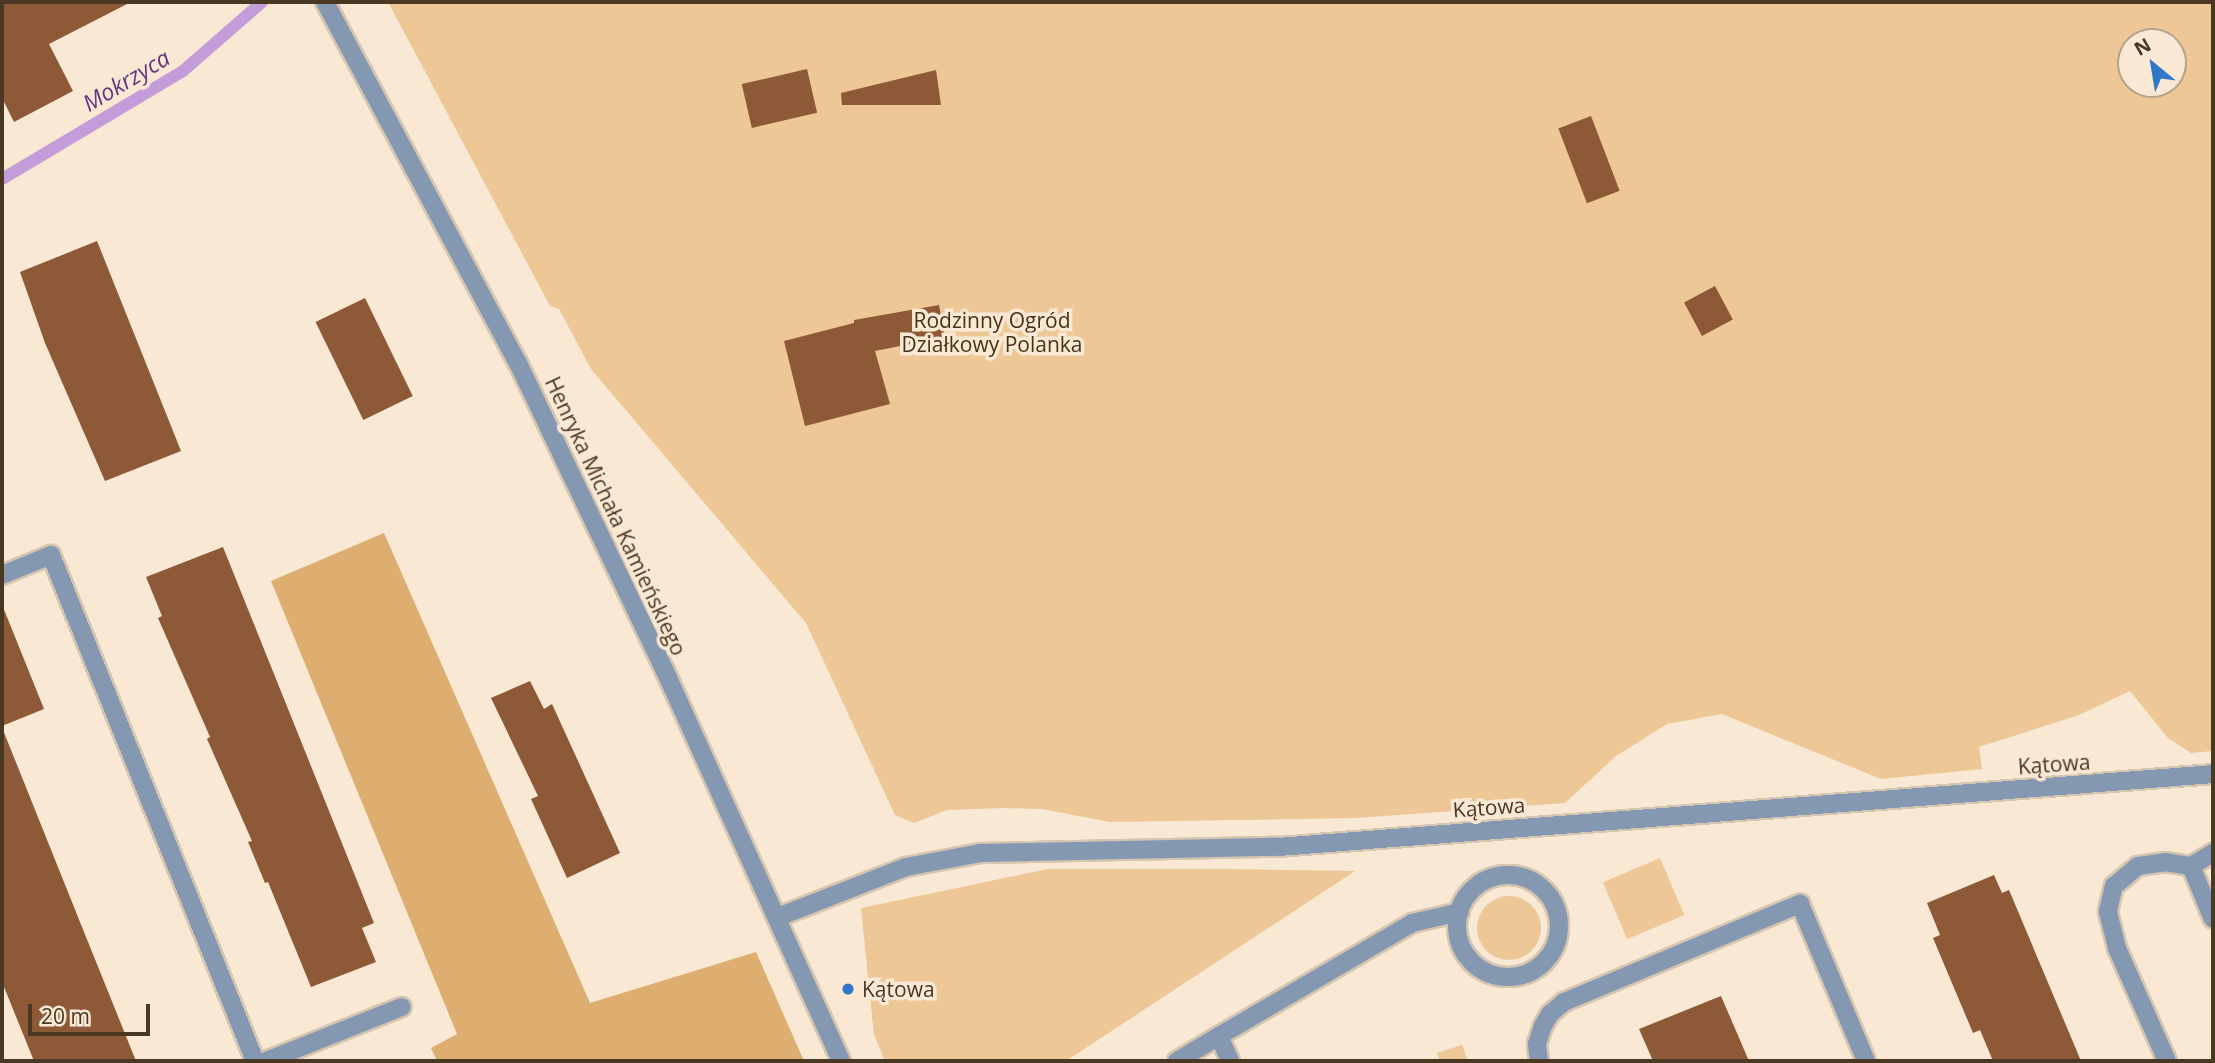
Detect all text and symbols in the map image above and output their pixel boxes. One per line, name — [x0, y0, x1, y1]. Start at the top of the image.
north arrow — [2117, 28, 2187, 98]
text: N — [2129, 31, 2156, 62]
water label: Mokrzyca — [77, 43, 175, 117]
park label: Rodzinny Ogród Działkowy Polanka — [901, 307, 1083, 357]
street label: Henryka Michała Kamieńskiego — [540, 373, 692, 659]
street label: Kątowa — [2017, 749, 2091, 779]
street label: Kątowa — [1452, 792, 1526, 822]
place label: Kątowa — [862, 976, 935, 1002]
marker: Kątowa — [840, 981, 856, 997]
scale bar — [32, 990, 154, 1034]
text: 20 m — [41, 1002, 90, 1030]

